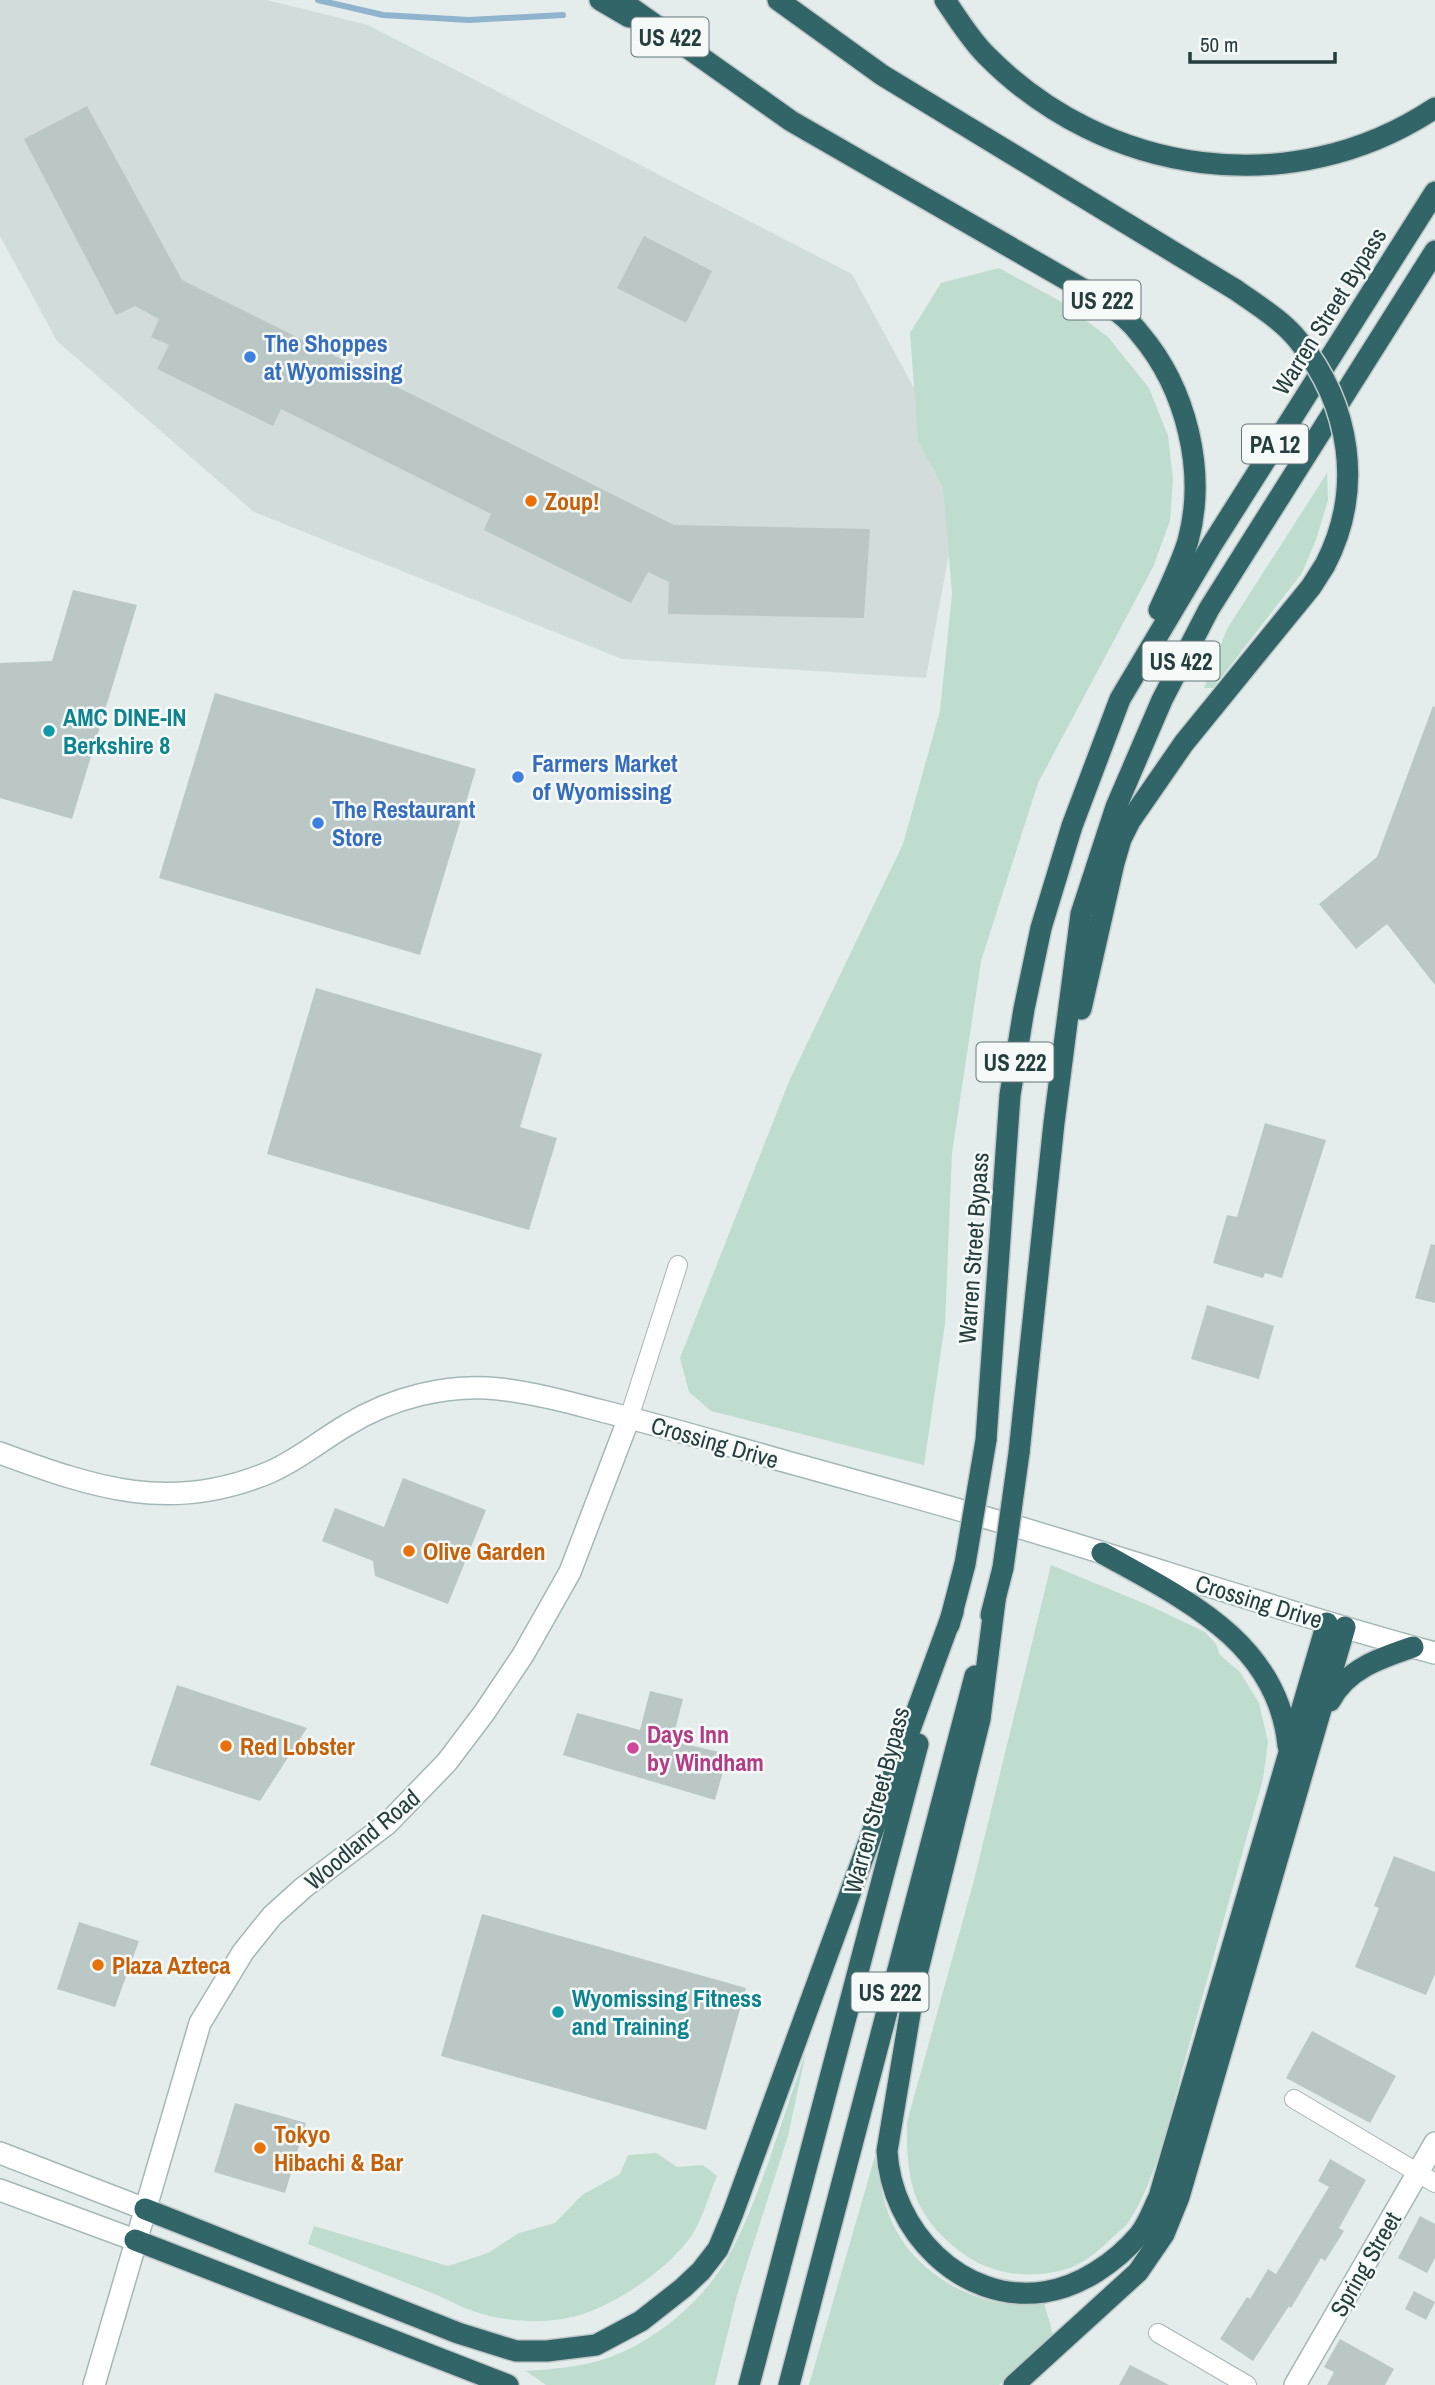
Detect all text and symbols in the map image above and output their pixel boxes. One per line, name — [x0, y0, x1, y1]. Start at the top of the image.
road number: US 422 — [632, 18, 708, 56]
scale bar — [1190, 21, 1335, 65]
text: 50 m — [1200, 30, 1238, 59]
street label: Warren Street Bypass — [1265, 221, 1393, 401]
road number: US 222 — [1064, 280, 1140, 320]
place label: The Shoppes at Wyomissing — [264, 327, 403, 387]
marker: The Shoppes at Wyomissing — [242, 349, 258, 365]
road number: PA 12 — [1242, 424, 1308, 464]
place label: Zoup! — [545, 485, 600, 517]
marker: Zoup! — [523, 493, 539, 509]
road number: US 422 — [1142, 642, 1220, 680]
place label: AMC DINE-IN Berkshire 8 — [63, 701, 187, 761]
marker: AMC DINE-IN Berkshire 8 — [41, 723, 57, 739]
place label: Farmers Market of Wyomissing — [532, 747, 678, 807]
marker: Farmers Market of Wyomissing — [510, 769, 526, 785]
place label: The Restaurant Store — [332, 793, 476, 853]
marker: The Restaurant Store — [310, 815, 326, 831]
road number: US 222 — [976, 1042, 1054, 1082]
street label: Warren Street Bypass — [950, 1151, 996, 1345]
street label: Crossing Drive — [648, 1409, 782, 1475]
place label: Olive Garden — [423, 1535, 546, 1567]
marker: Olive Garden — [401, 1543, 417, 1559]
street label: Crossing Drive — [1192, 1567, 1326, 1635]
street label: Warren Street Bypass — [836, 1703, 916, 1897]
place label: Days Inn by Windham — [647, 1718, 764, 1778]
place label: Red Lobster — [240, 1730, 355, 1762]
marker: Red Lobster — [218, 1738, 234, 1754]
marker: Days Inn by Windham — [625, 1740, 641, 1756]
street label: Woodland Road — [298, 1781, 426, 1897]
place label: Plaza Azteca — [112, 1949, 231, 1981]
marker: Plaza Azteca — [90, 1957, 106, 1973]
road number: US 222 — [852, 1972, 928, 2011]
place label: Wyomissing Fitness and Training — [572, 1982, 762, 2042]
marker: Wyomissing Fitness and Training — [550, 2004, 566, 2020]
place label: Tokyo Hibachi & Bar — [274, 2118, 403, 2178]
marker: Tokyo Hibachi & Bar — [252, 2140, 268, 2156]
street label: Spring Street — [1322, 2205, 1408, 2322]

